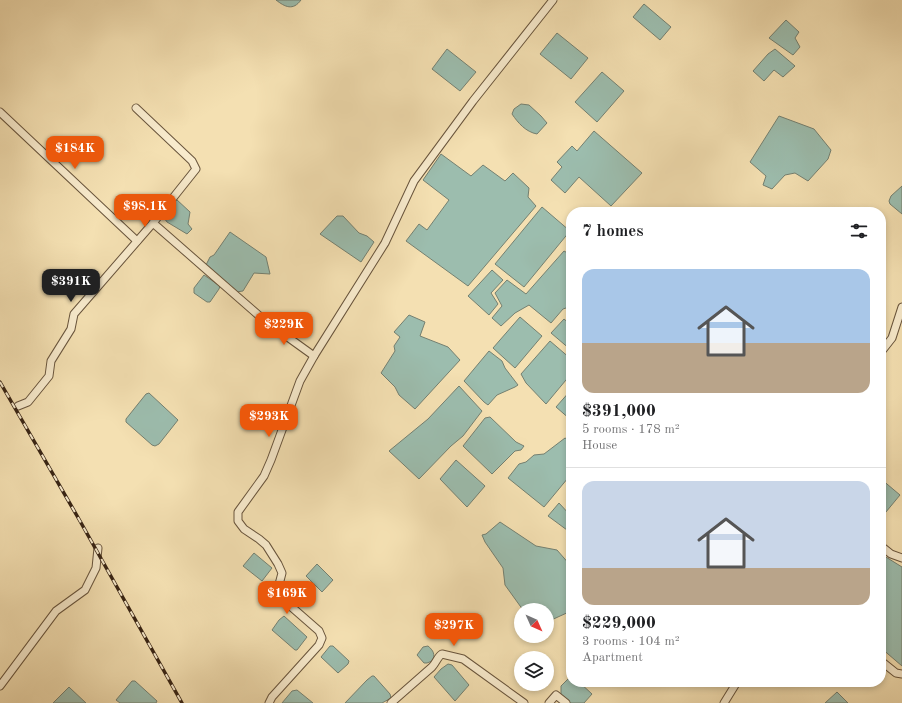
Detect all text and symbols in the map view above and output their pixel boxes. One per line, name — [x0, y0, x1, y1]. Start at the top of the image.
pin: $184K — [47, 136, 103, 170]
text: $184K — [55, 142, 95, 155]
pin: $98.1K — [112, 194, 178, 228]
text: $98.1K — [123, 200, 167, 213]
icon: filters — [848, 220, 870, 242]
text: 7 homes — [582, 223, 644, 240]
pin: $391K — [43, 269, 99, 303]
text: $391K — [51, 275, 91, 288]
icon: home — [690, 295, 762, 367]
pin: $229K — [256, 312, 312, 346]
text: $229K — [264, 318, 304, 331]
text: $391,000 — [582, 403, 656, 420]
pin: $293K — [241, 404, 297, 438]
text: $293K — [249, 410, 289, 423]
text: 5 rooms · 178 m² — [582, 423, 680, 436]
text: House — [582, 439, 617, 452]
icon: home — [690, 507, 762, 579]
pin: $169K — [259, 581, 315, 615]
text: $169K — [267, 587, 307, 600]
north arrow — [514, 603, 554, 643]
map controls — [514, 603, 554, 691]
pin: $297K — [426, 613, 482, 647]
text: $229,000 — [582, 615, 656, 632]
text: $297K — [434, 619, 474, 632]
text: 3 rooms · 104 m² — [582, 635, 680, 648]
button: layers — [514, 651, 554, 691]
text: Apartment — [582, 651, 643, 664]

